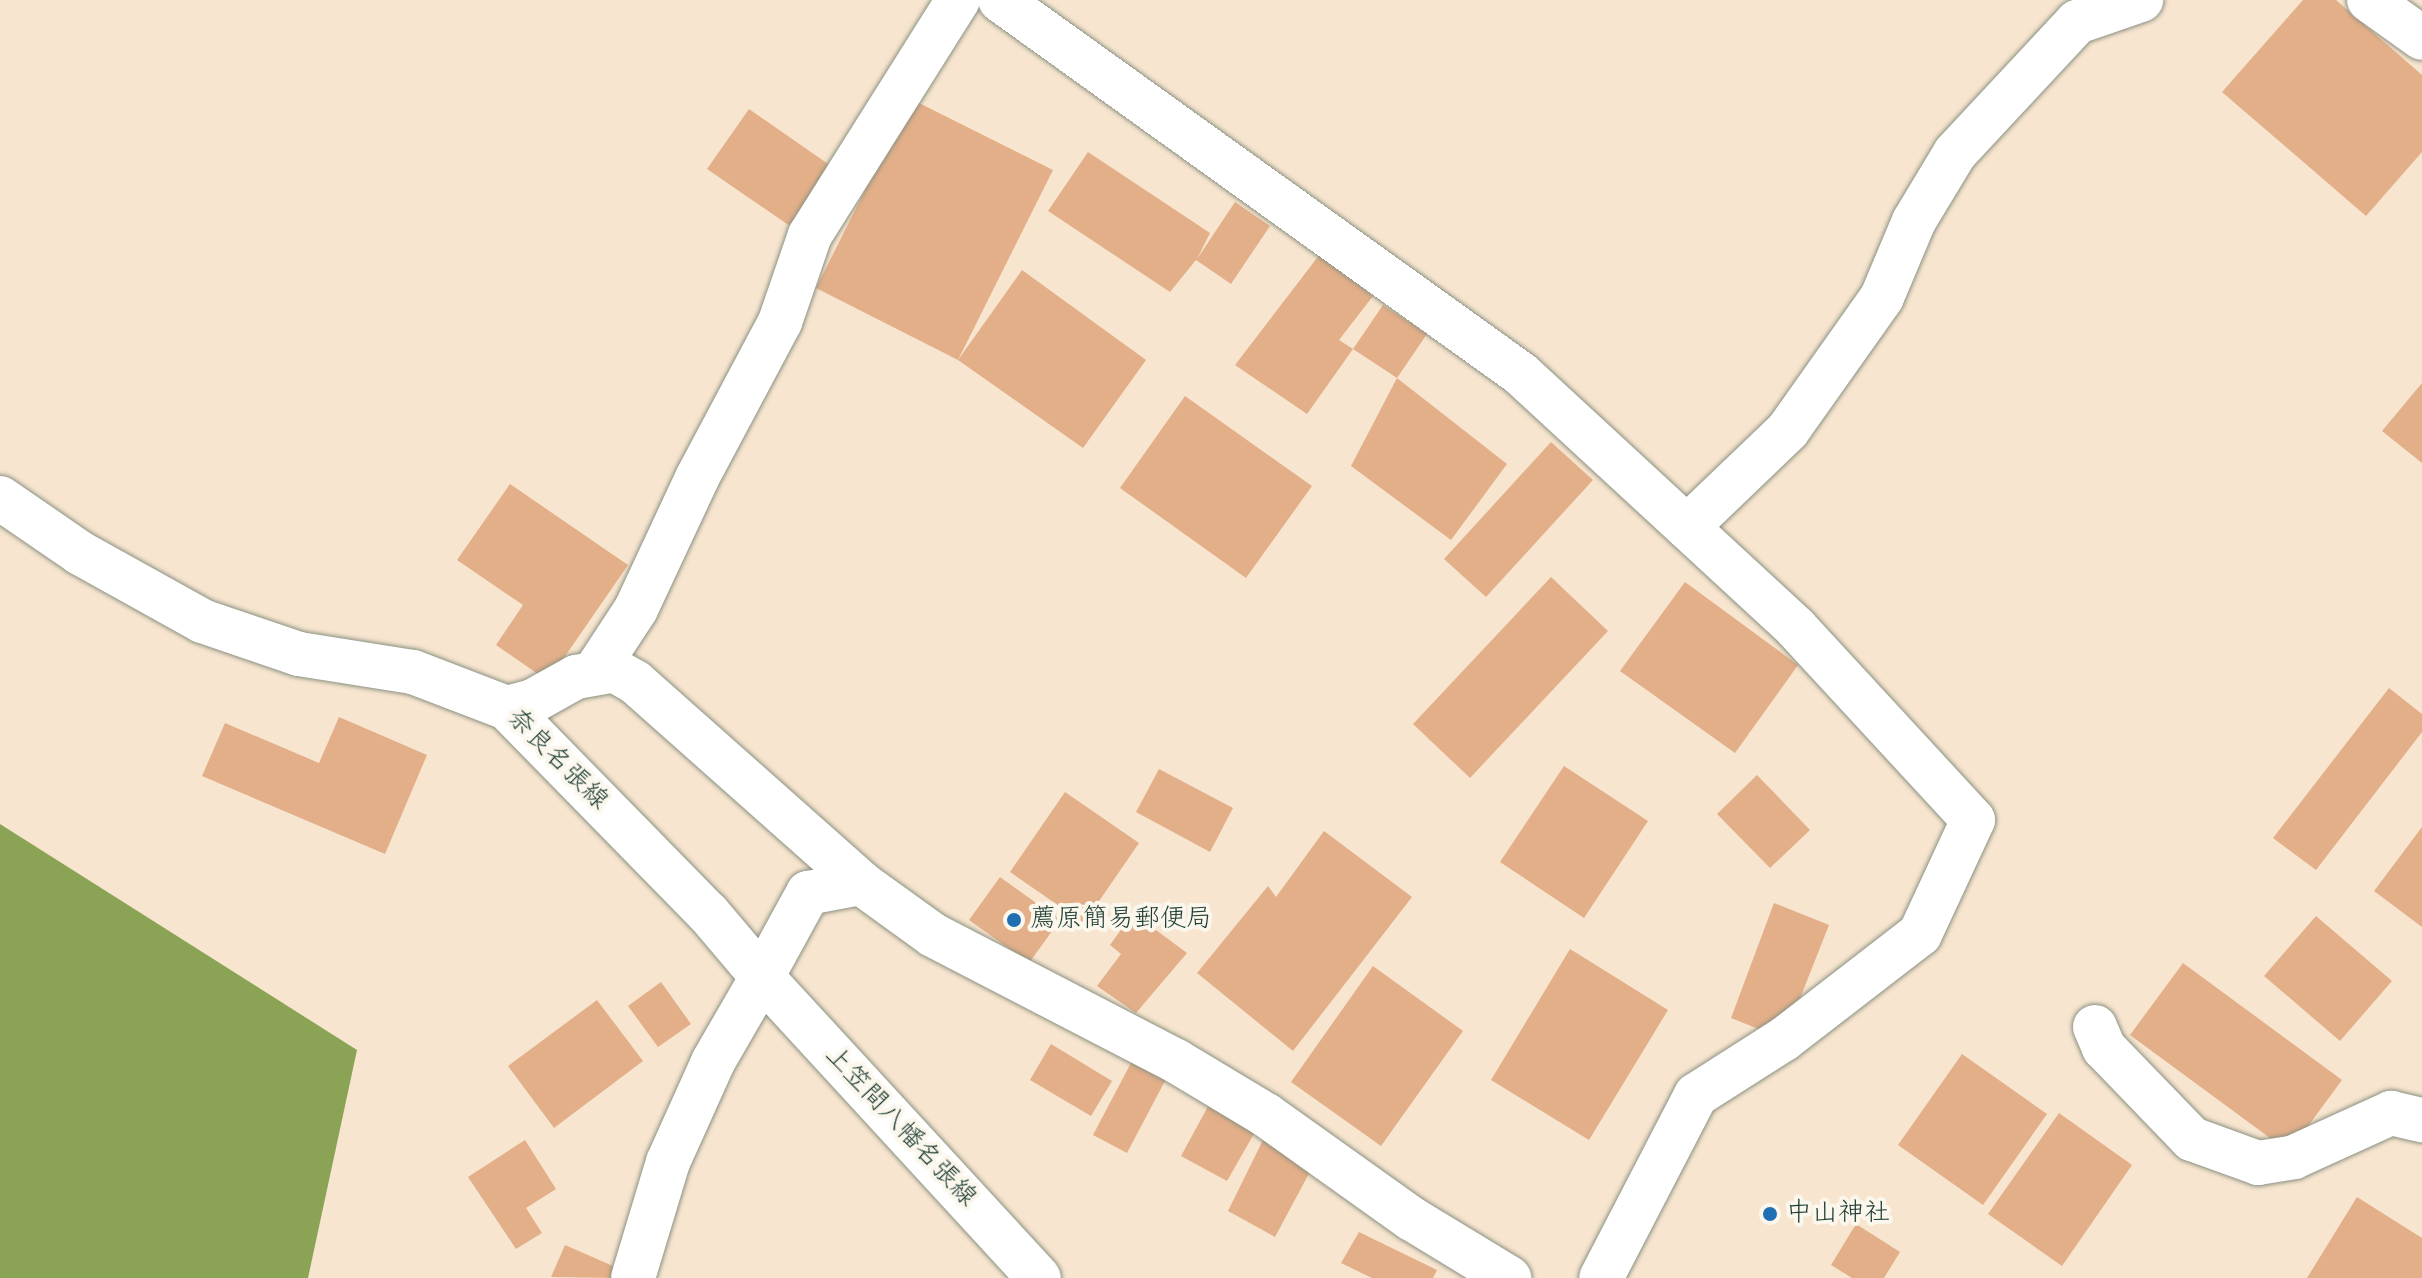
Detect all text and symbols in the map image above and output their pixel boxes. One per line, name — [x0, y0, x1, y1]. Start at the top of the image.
street label: 奈良名張線 — [500, 703, 614, 817]
place label: 薦原簡易郵便局 — [1030, 904, 1212, 936]
marker: 薦原簡易郵便局 — [1005, 911, 1023, 929]
street label: 上笠間八幡名張線 — [818, 1040, 982, 1214]
place label: 中山神社 — [1786, 1198, 1890, 1230]
marker: 中山神社 — [1761, 1205, 1779, 1223]

